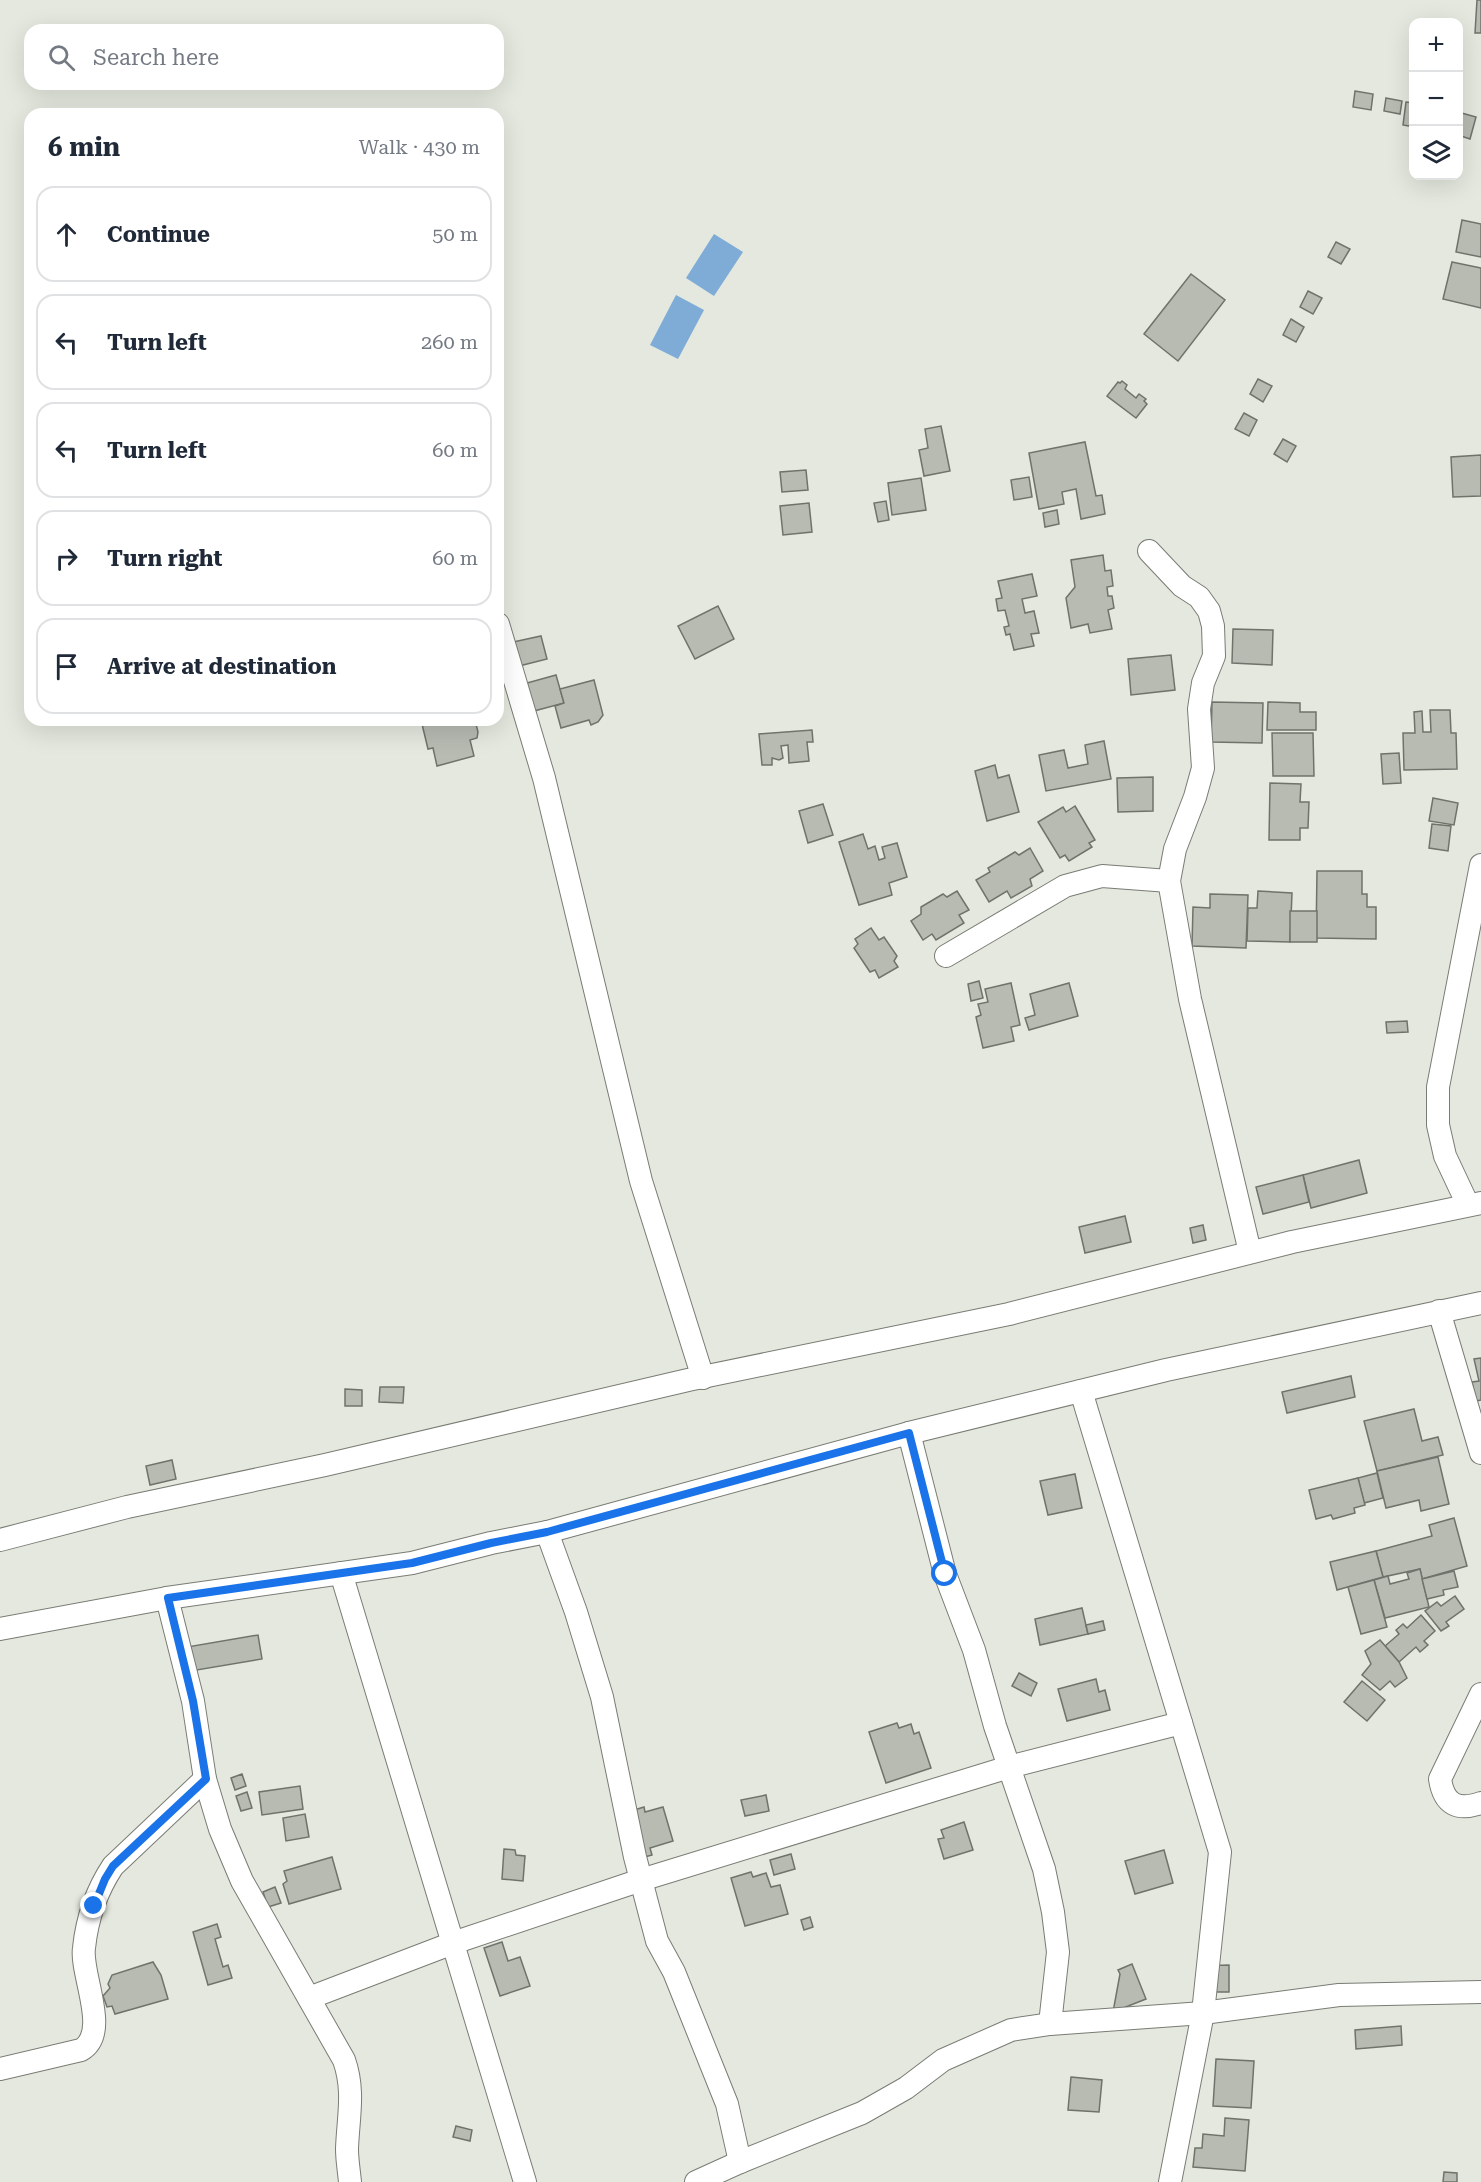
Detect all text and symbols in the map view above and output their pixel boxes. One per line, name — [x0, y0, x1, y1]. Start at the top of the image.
map controls — [1409, 18, 1463, 180]
button: + — [1409, 18, 1463, 72]
search box — [24, 24, 504, 90]
icon: search — [45, 41, 78, 74]
text: Search here — [93, 45, 219, 70]
button: − — [1409, 72, 1463, 126]
button: layers — [1409, 126, 1463, 180]
text: 6 min — [48, 132, 120, 162]
text: Walk · 430 m — [359, 135, 480, 159]
icon: ahead — [50, 218, 83, 251]
text: Continue — [107, 222, 210, 247]
text: 50 m — [432, 222, 478, 246]
icon: left — [50, 326, 83, 359]
text: Turn left — [107, 330, 207, 355]
text: 260 m — [421, 330, 478, 354]
icon: left — [50, 434, 83, 467]
text: Turn left — [107, 438, 207, 463]
text: 60 m — [432, 438, 478, 462]
icon: right — [50, 542, 83, 575]
text: Turn right — [107, 546, 222, 571]
text: 60 m — [432, 546, 478, 570]
icon: arrive — [50, 650, 83, 683]
text: Arrive at destination — [107, 654, 336, 679]
route start — [931, 1560, 957, 1586]
route end — [80, 1892, 106, 1918]

